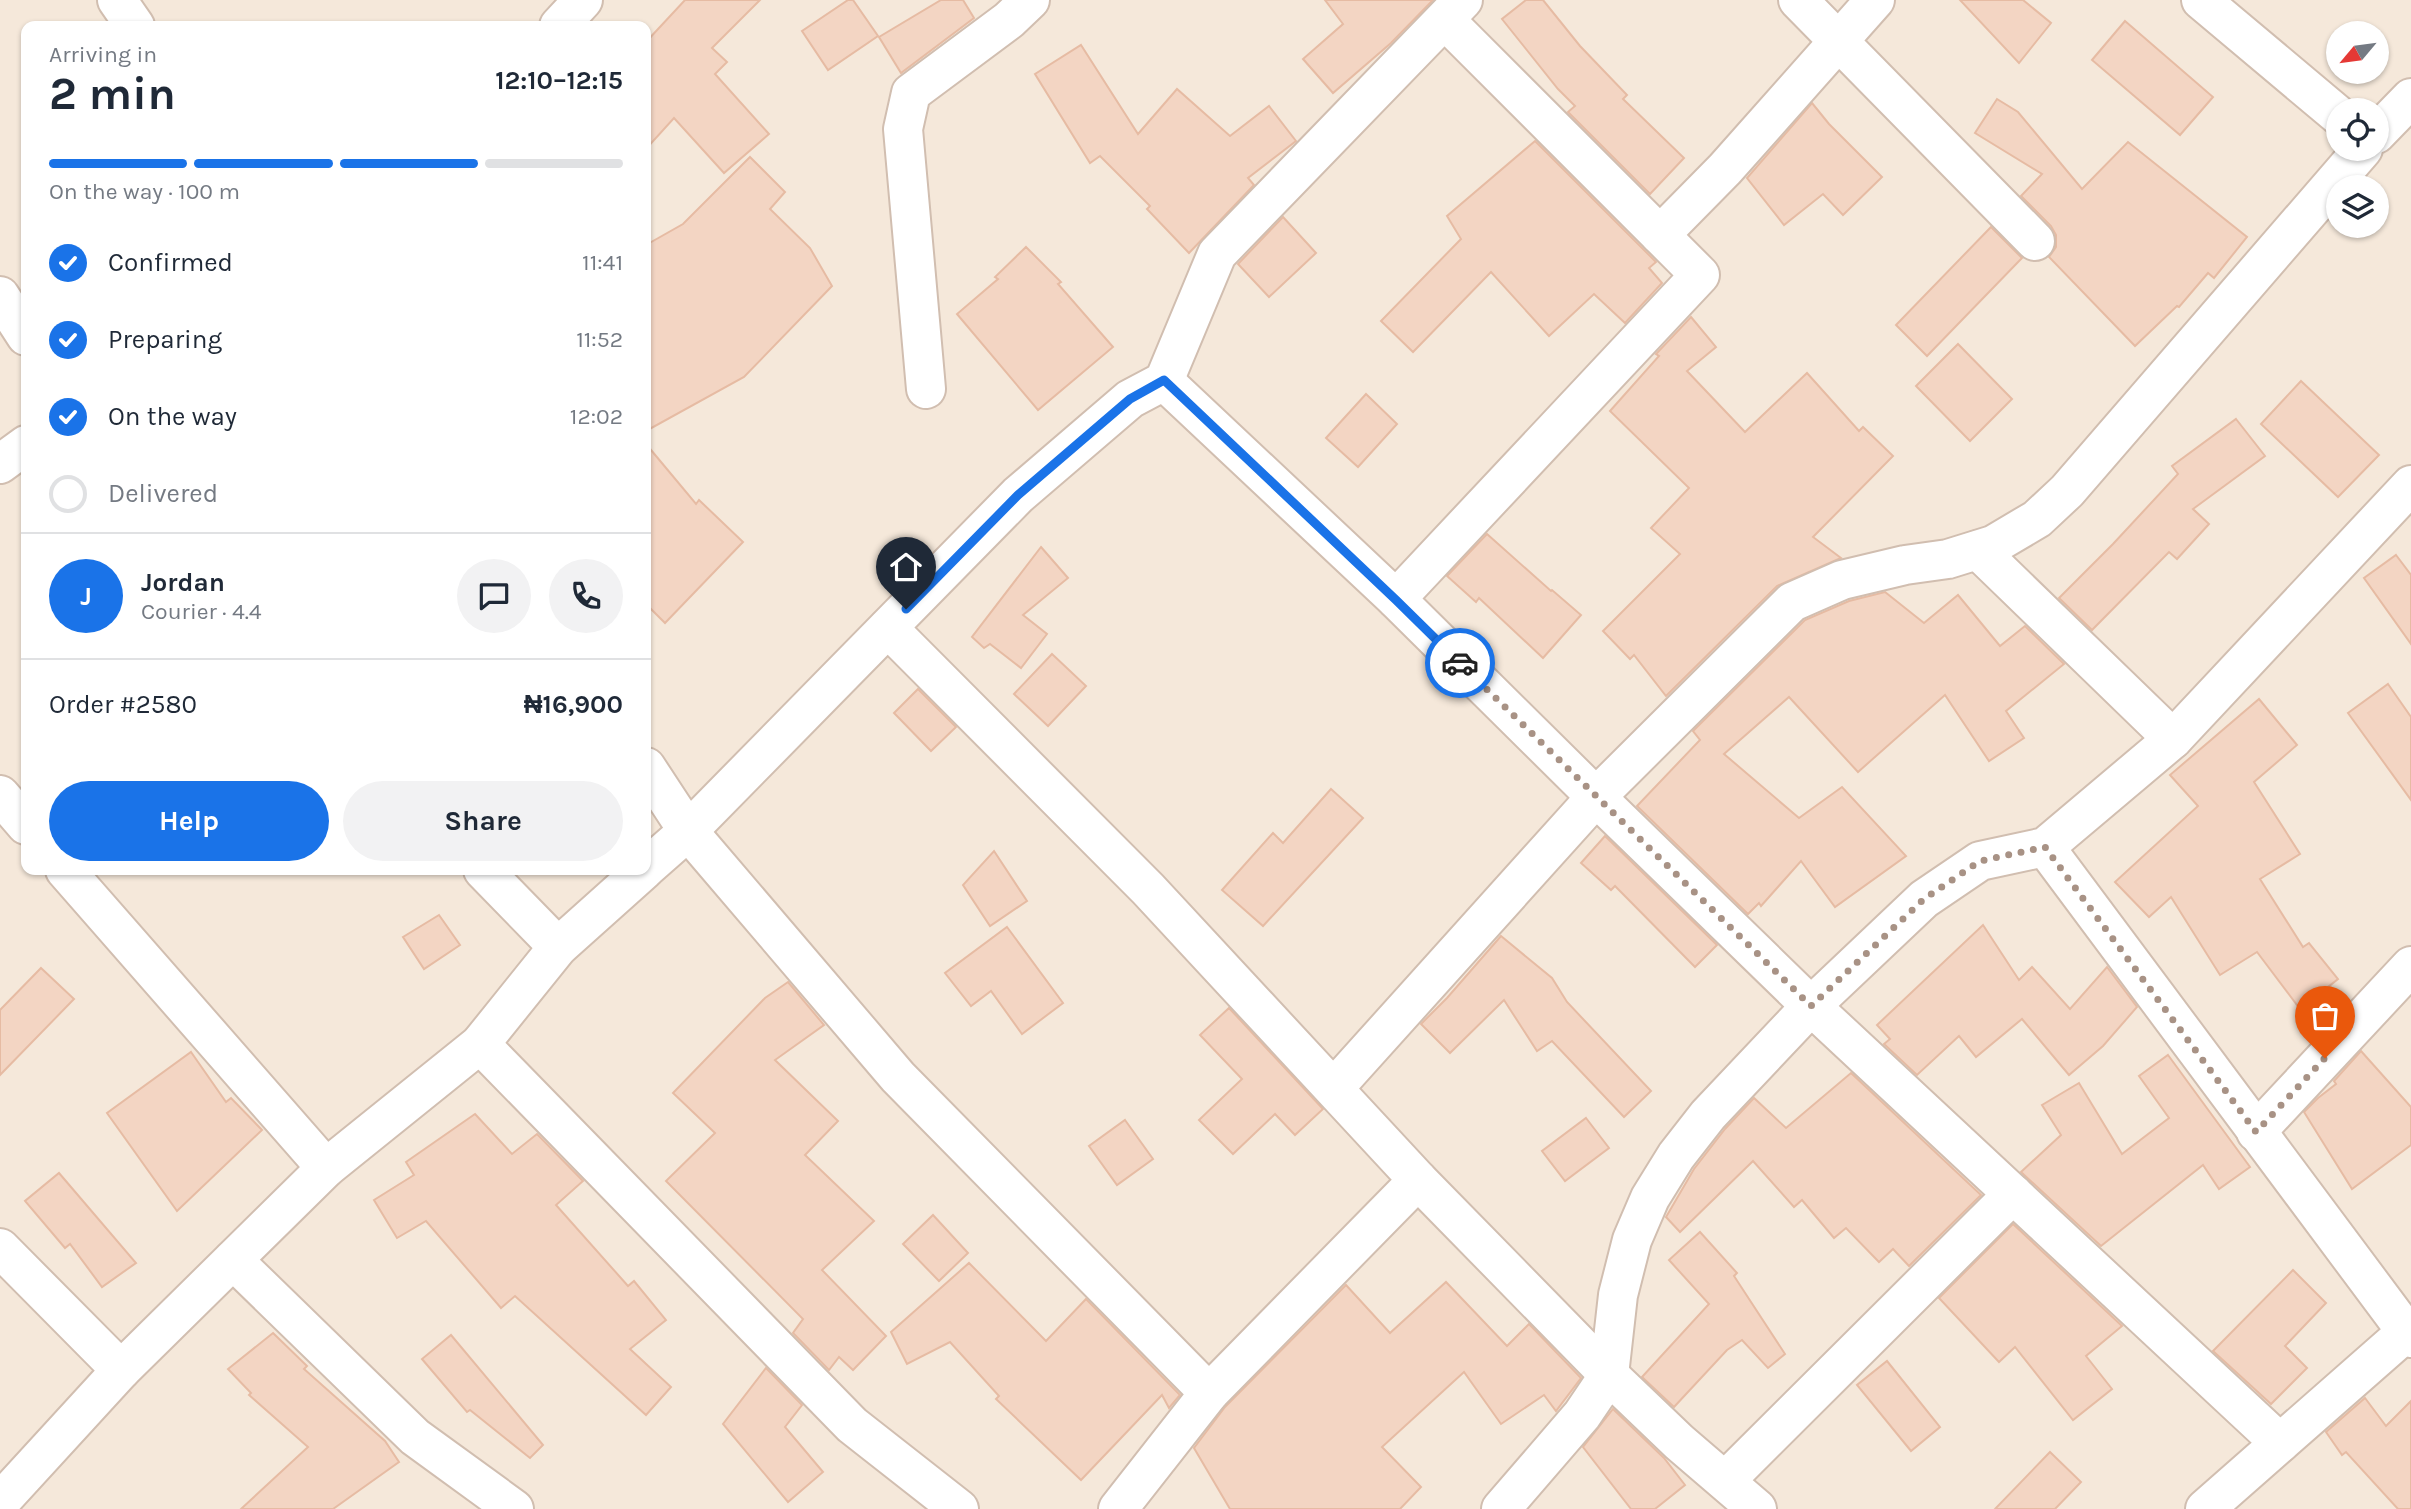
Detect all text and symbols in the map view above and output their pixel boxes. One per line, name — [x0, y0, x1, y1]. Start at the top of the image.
north arrow — [2326, 21, 2389, 84]
map controls — [2326, 21, 2389, 238]
text: Arriving in — [49, 41, 157, 68]
text: 12:10–12:15 — [495, 65, 623, 96]
text: 2 min — [49, 67, 176, 121]
button: locate — [2326, 98, 2389, 161]
button: layers — [2326, 175, 2389, 238]
text: On the way · 100 m — [49, 178, 240, 205]
icon: check — [49, 244, 87, 282]
text: Confirmed — [108, 247, 233, 278]
text: 11:41 — [582, 249, 623, 276]
icon: check — [49, 321, 87, 359]
text: Preparing — [108, 324, 222, 355]
text: 11:52 — [576, 326, 623, 353]
icon: check — [49, 398, 87, 436]
text: On the way — [108, 401, 237, 432]
text: 12:02 — [570, 403, 623, 430]
text: Delivered — [108, 478, 218, 509]
pin — [876, 537, 936, 609]
icon: home — [887, 548, 925, 586]
button: chat — [457, 559, 531, 633]
button: phone — [549, 559, 623, 633]
text: Jordan — [141, 567, 225, 598]
text: J — [80, 581, 92, 612]
text: Courier · 4.4 — [141, 598, 262, 625]
courier — [1425, 628, 1495, 698]
icon: car — [1441, 644, 1479, 682]
text: Order #2580 — [49, 689, 197, 720]
text: ₦16,900 — [524, 689, 623, 720]
button: Help — [49, 781, 329, 861]
button: Share — [343, 781, 623, 861]
pin — [2295, 986, 2355, 1058]
icon: bag — [2306, 997, 2344, 1035]

